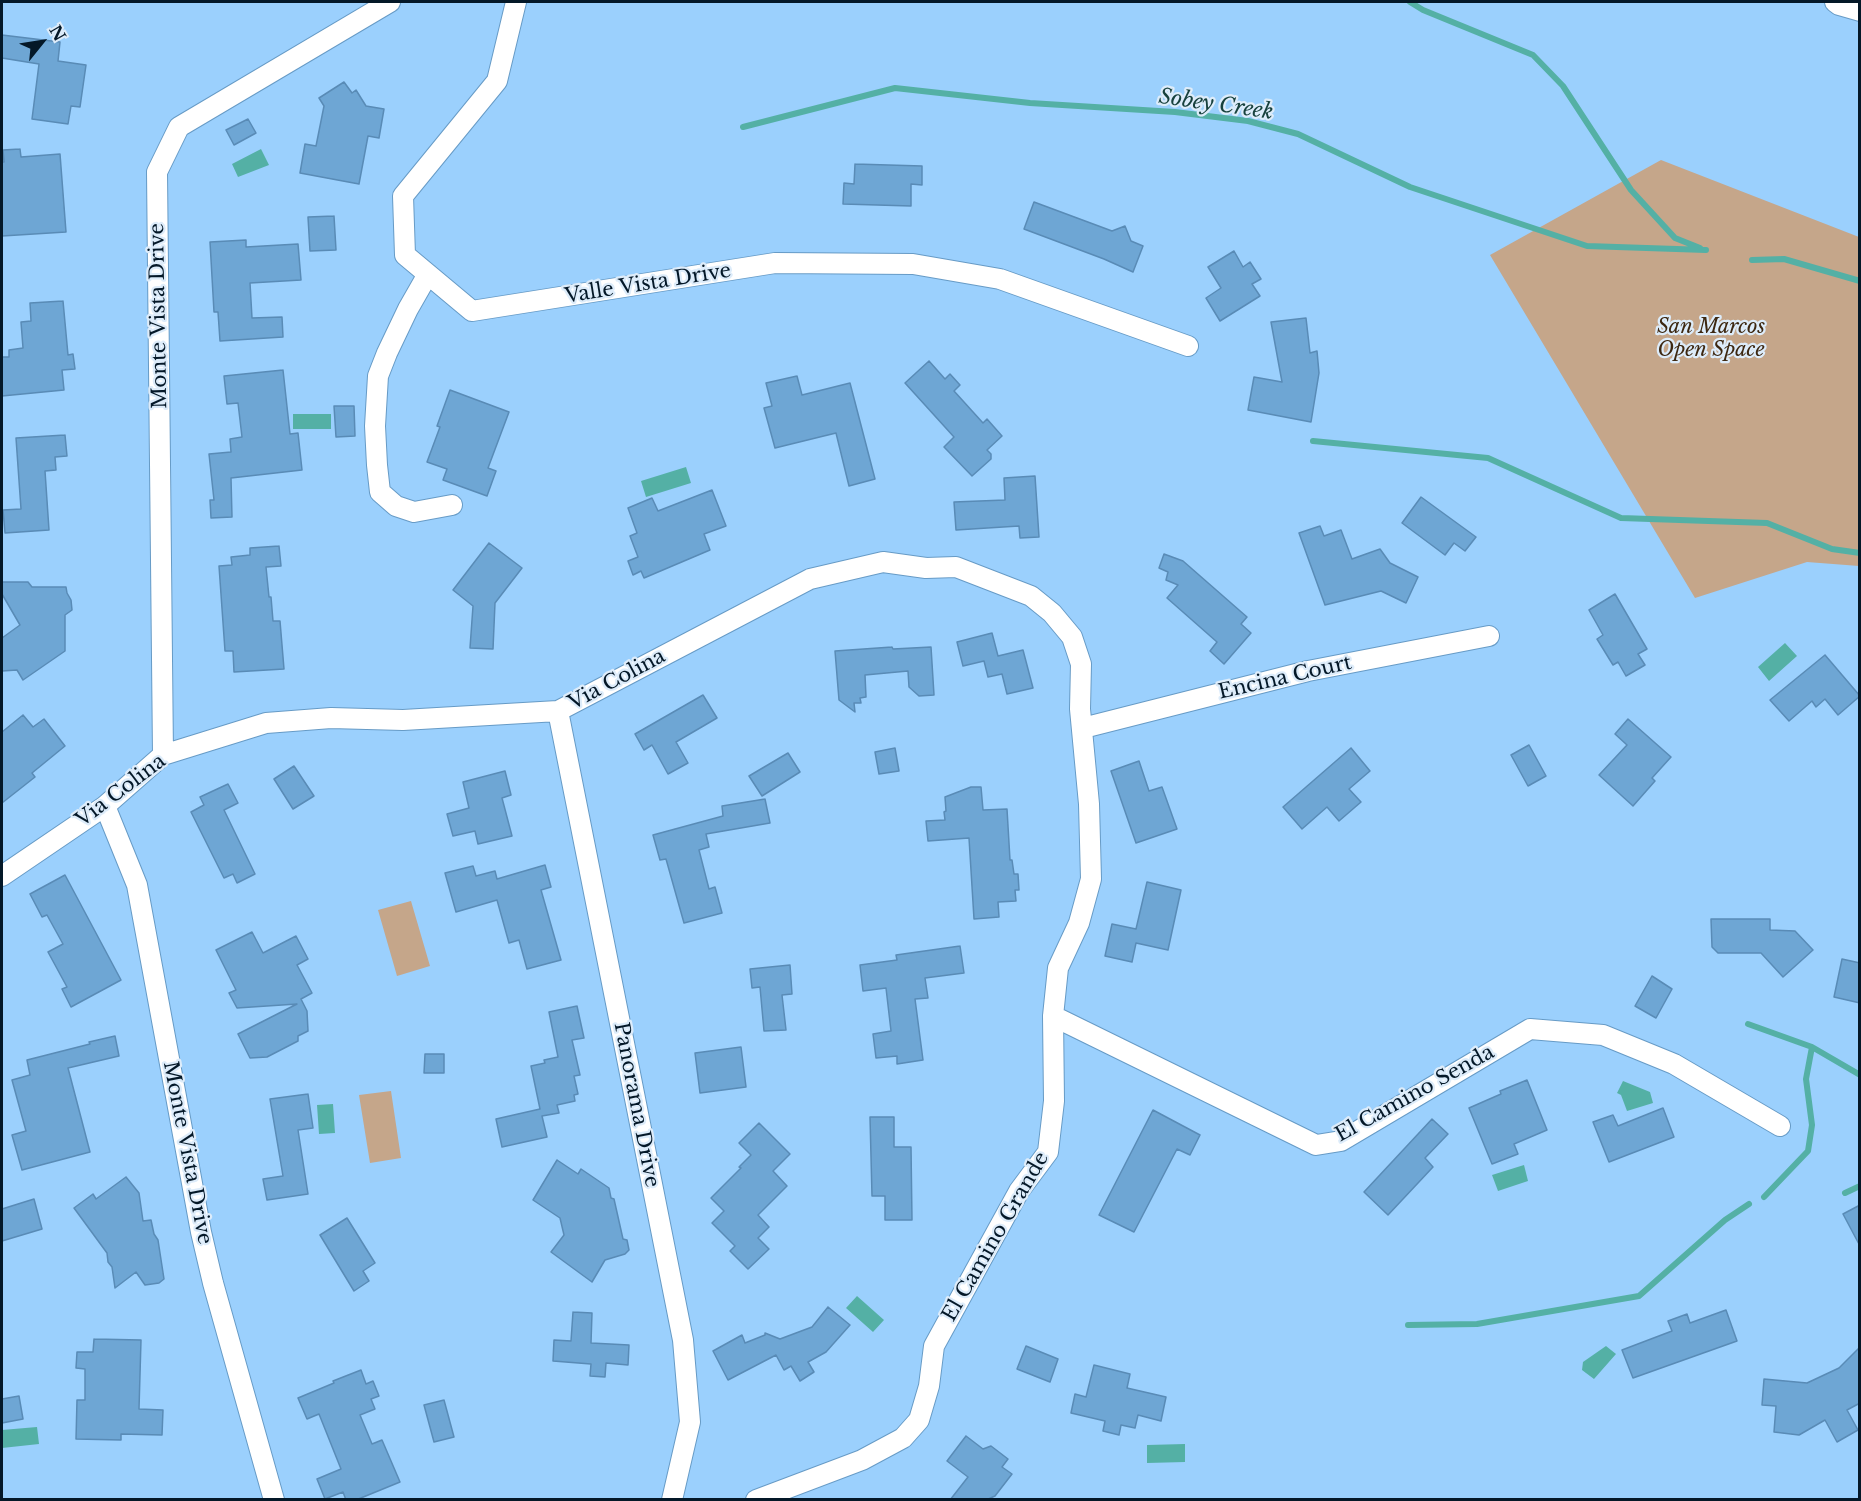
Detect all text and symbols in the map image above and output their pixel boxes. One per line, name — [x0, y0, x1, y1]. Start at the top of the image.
north arrow — [12, 12, 72, 72]
text: N — [45, 21, 70, 45]
water label: Sobey Creek — [1157, 84, 1275, 126]
street label: Monte Vista Drive — [145, 223, 173, 409]
street label: Valle Vista Drive — [563, 259, 733, 309]
park label: San Marcos Open Space — [1657, 315, 1765, 362]
street label: Via Colina — [564, 644, 670, 716]
street label: Encina Court — [1216, 651, 1354, 705]
street label: Via Colina — [71, 749, 171, 833]
street label: Panorama Drive — [608, 1020, 664, 1190]
street label: El Camino Senda — [1332, 1040, 1498, 1148]
street label: Monte Vista Drive — [157, 1060, 217, 1246]
street label: El Camino Grande — [938, 1148, 1054, 1326]

